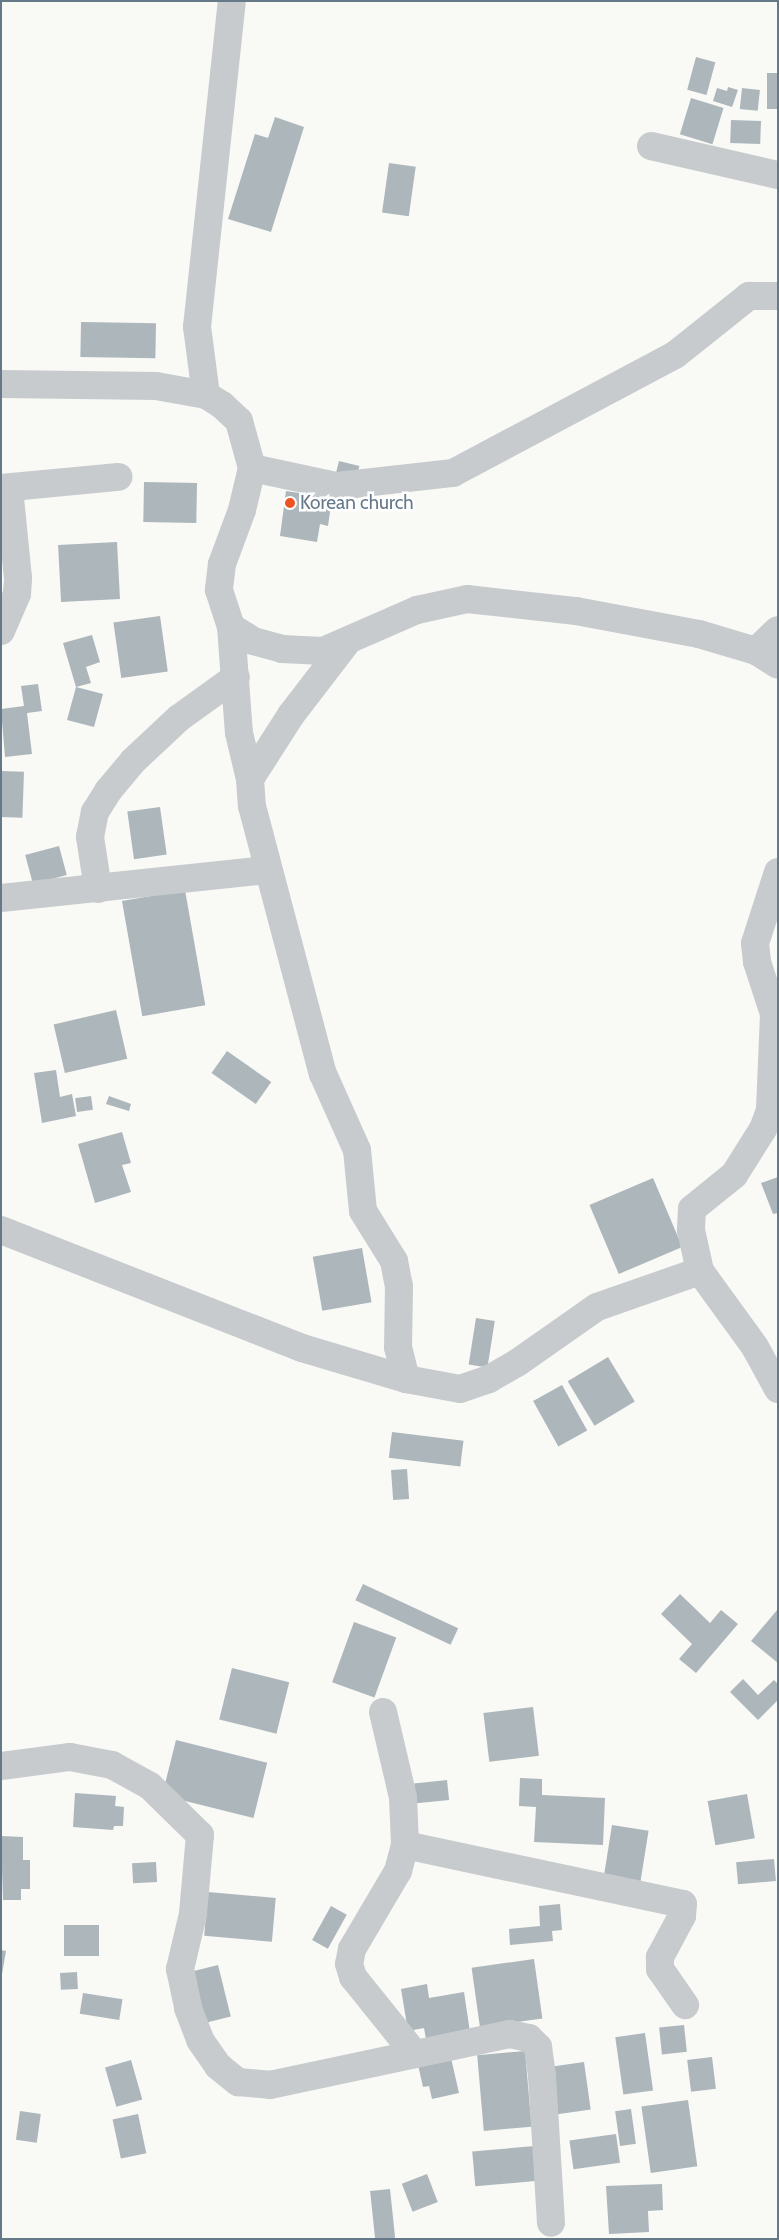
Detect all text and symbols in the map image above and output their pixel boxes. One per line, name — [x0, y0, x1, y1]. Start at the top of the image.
place label: Korean church — [300, 492, 414, 514]
marker: Korean church — [284, 497, 296, 509]

